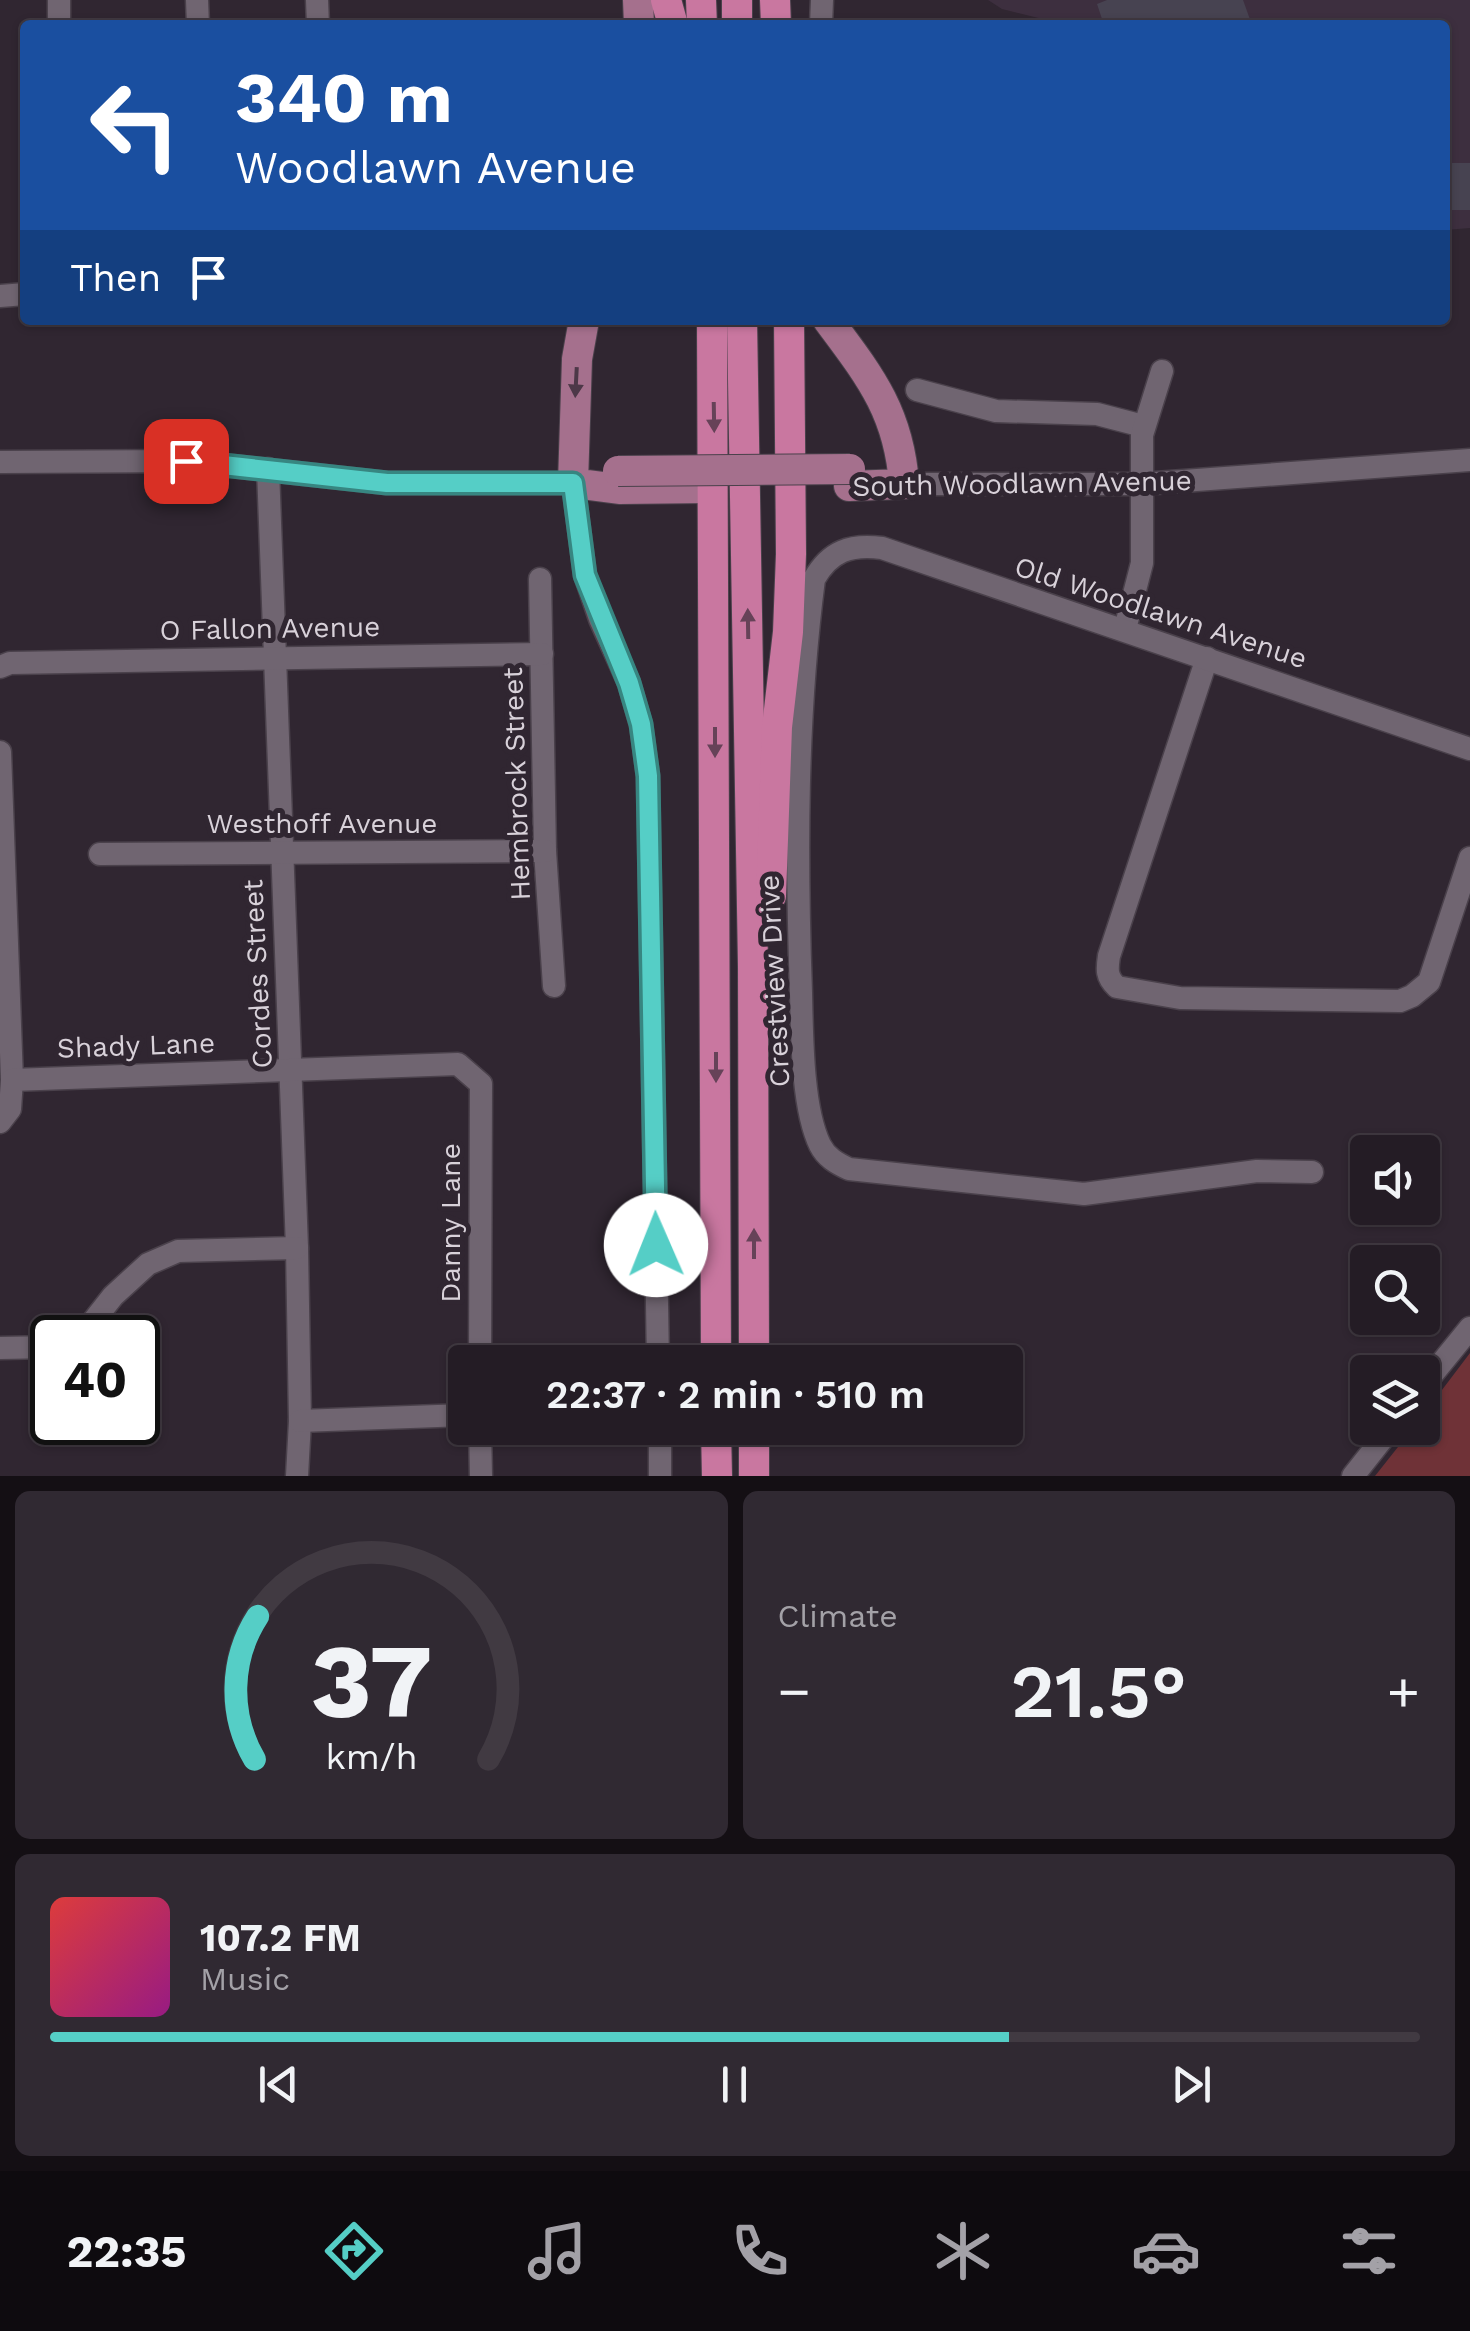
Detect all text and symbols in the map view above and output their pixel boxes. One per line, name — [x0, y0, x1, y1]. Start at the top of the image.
text: 340 m — [235, 57, 453, 139]
icon: left — [70, 60, 200, 190]
text: Woodlawn Avenue — [235, 141, 636, 194]
icon: arrive — [181, 250, 236, 305]
text: Then — [70, 256, 161, 300]
one-way arrow — [567, 367, 583, 399]
one-way arrow — [706, 402, 722, 434]
pin — [144, 419, 229, 504]
icon: arrive — [159, 434, 214, 489]
street label: South Woodlawn Avenue — [852, 464, 1192, 503]
street label: Old Woodlawn Avenue — [1011, 550, 1311, 675]
one-way arrow — [739, 607, 755, 639]
street label: O Fallon Avenue — [159, 610, 381, 647]
street label: Hembrock Street — [496, 667, 537, 901]
one-way arrow — [707, 727, 723, 759]
street label: Westhoff Avenue — [207, 807, 437, 840]
street label: Crestview Drive — [752, 874, 797, 1088]
street label: Cordes Street — [236, 878, 279, 1069]
street label: Shady Lane — [56, 1026, 216, 1065]
one-way arrow — [708, 1052, 724, 1084]
map controls — [1350, 1135, 1440, 1445]
button: sound — [1350, 1135, 1440, 1225]
street label: Danny Lane — [434, 1143, 467, 1303]
position arrow — [604, 1193, 708, 1297]
one-way arrow — [746, 1228, 762, 1260]
button: search — [1350, 1245, 1440, 1335]
speed limit sign: 40 — [30, 1315, 160, 1445]
button: layers — [1350, 1355, 1440, 1445]
text: 22:37 · 2 min · 510 m — [546, 1373, 925, 1417]
text: Climate — [778, 1597, 898, 1635]
text: 37 — [310, 1620, 432, 1742]
text: 21.5° — [1011, 1647, 1187, 1735]
text: − — [778, 1659, 811, 1723]
text: + — [1387, 1659, 1420, 1723]
text: km/h — [325, 1736, 417, 1778]
text: 107.2 FM — [200, 1916, 361, 1960]
text: Music — [200, 1960, 290, 1998]
icon: previous — [251, 2057, 306, 2112]
icon: pause — [707, 2057, 762, 2112]
icon: next — [1164, 2057, 1219, 2112]
icon: directions — [319, 2216, 389, 2286]
icon: music — [522, 2216, 592, 2286]
icon: phone — [725, 2216, 795, 2286]
icon: climate — [928, 2216, 998, 2286]
icon: car — [1131, 2216, 1201, 2286]
icon: filters — [1334, 2216, 1404, 2286]
text: 22:35 — [66, 2225, 187, 2278]

